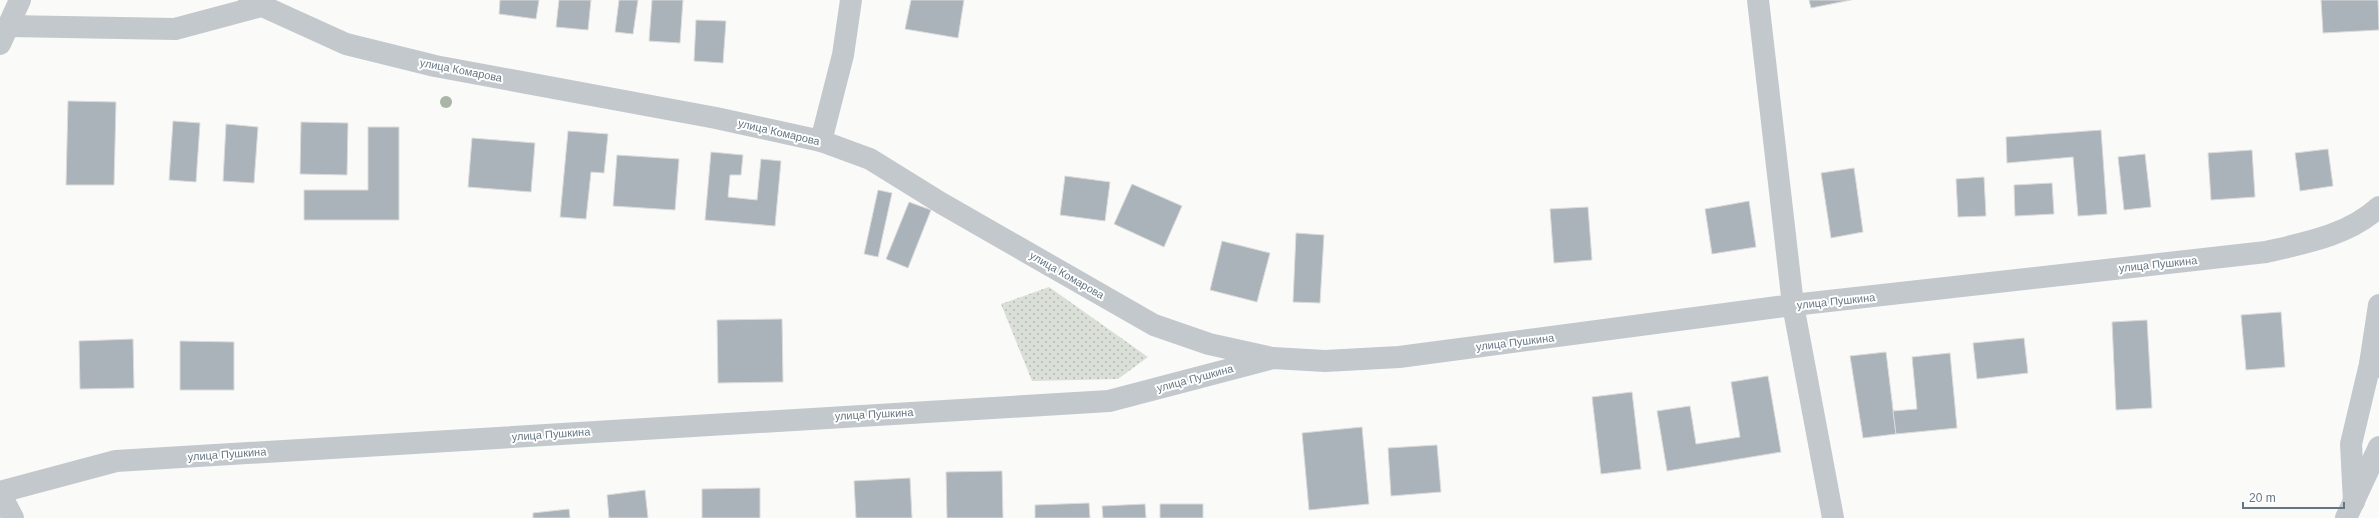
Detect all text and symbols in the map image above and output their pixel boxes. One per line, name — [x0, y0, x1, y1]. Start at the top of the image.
street label: улица Комарова — [419, 56, 504, 84]
street label: улица Комарова — [737, 117, 822, 147]
street label: улица Комарова — [1028, 249, 1107, 302]
street label: улица Пушкина — [2118, 254, 2199, 274]
street label: улица Пушкина — [1796, 291, 1877, 311]
street label: улица Пушкина — [1475, 331, 1556, 353]
street label: улица Пушкина — [1155, 362, 1235, 394]
street label: улица Пушкина — [834, 406, 914, 422]
street label: улица Пушкина — [511, 425, 592, 443]
street label: улица Пушкина — [187, 445, 268, 463]
scale bar — [2243, 484, 2344, 510]
text: 20 m — [2249, 491, 2276, 505]

